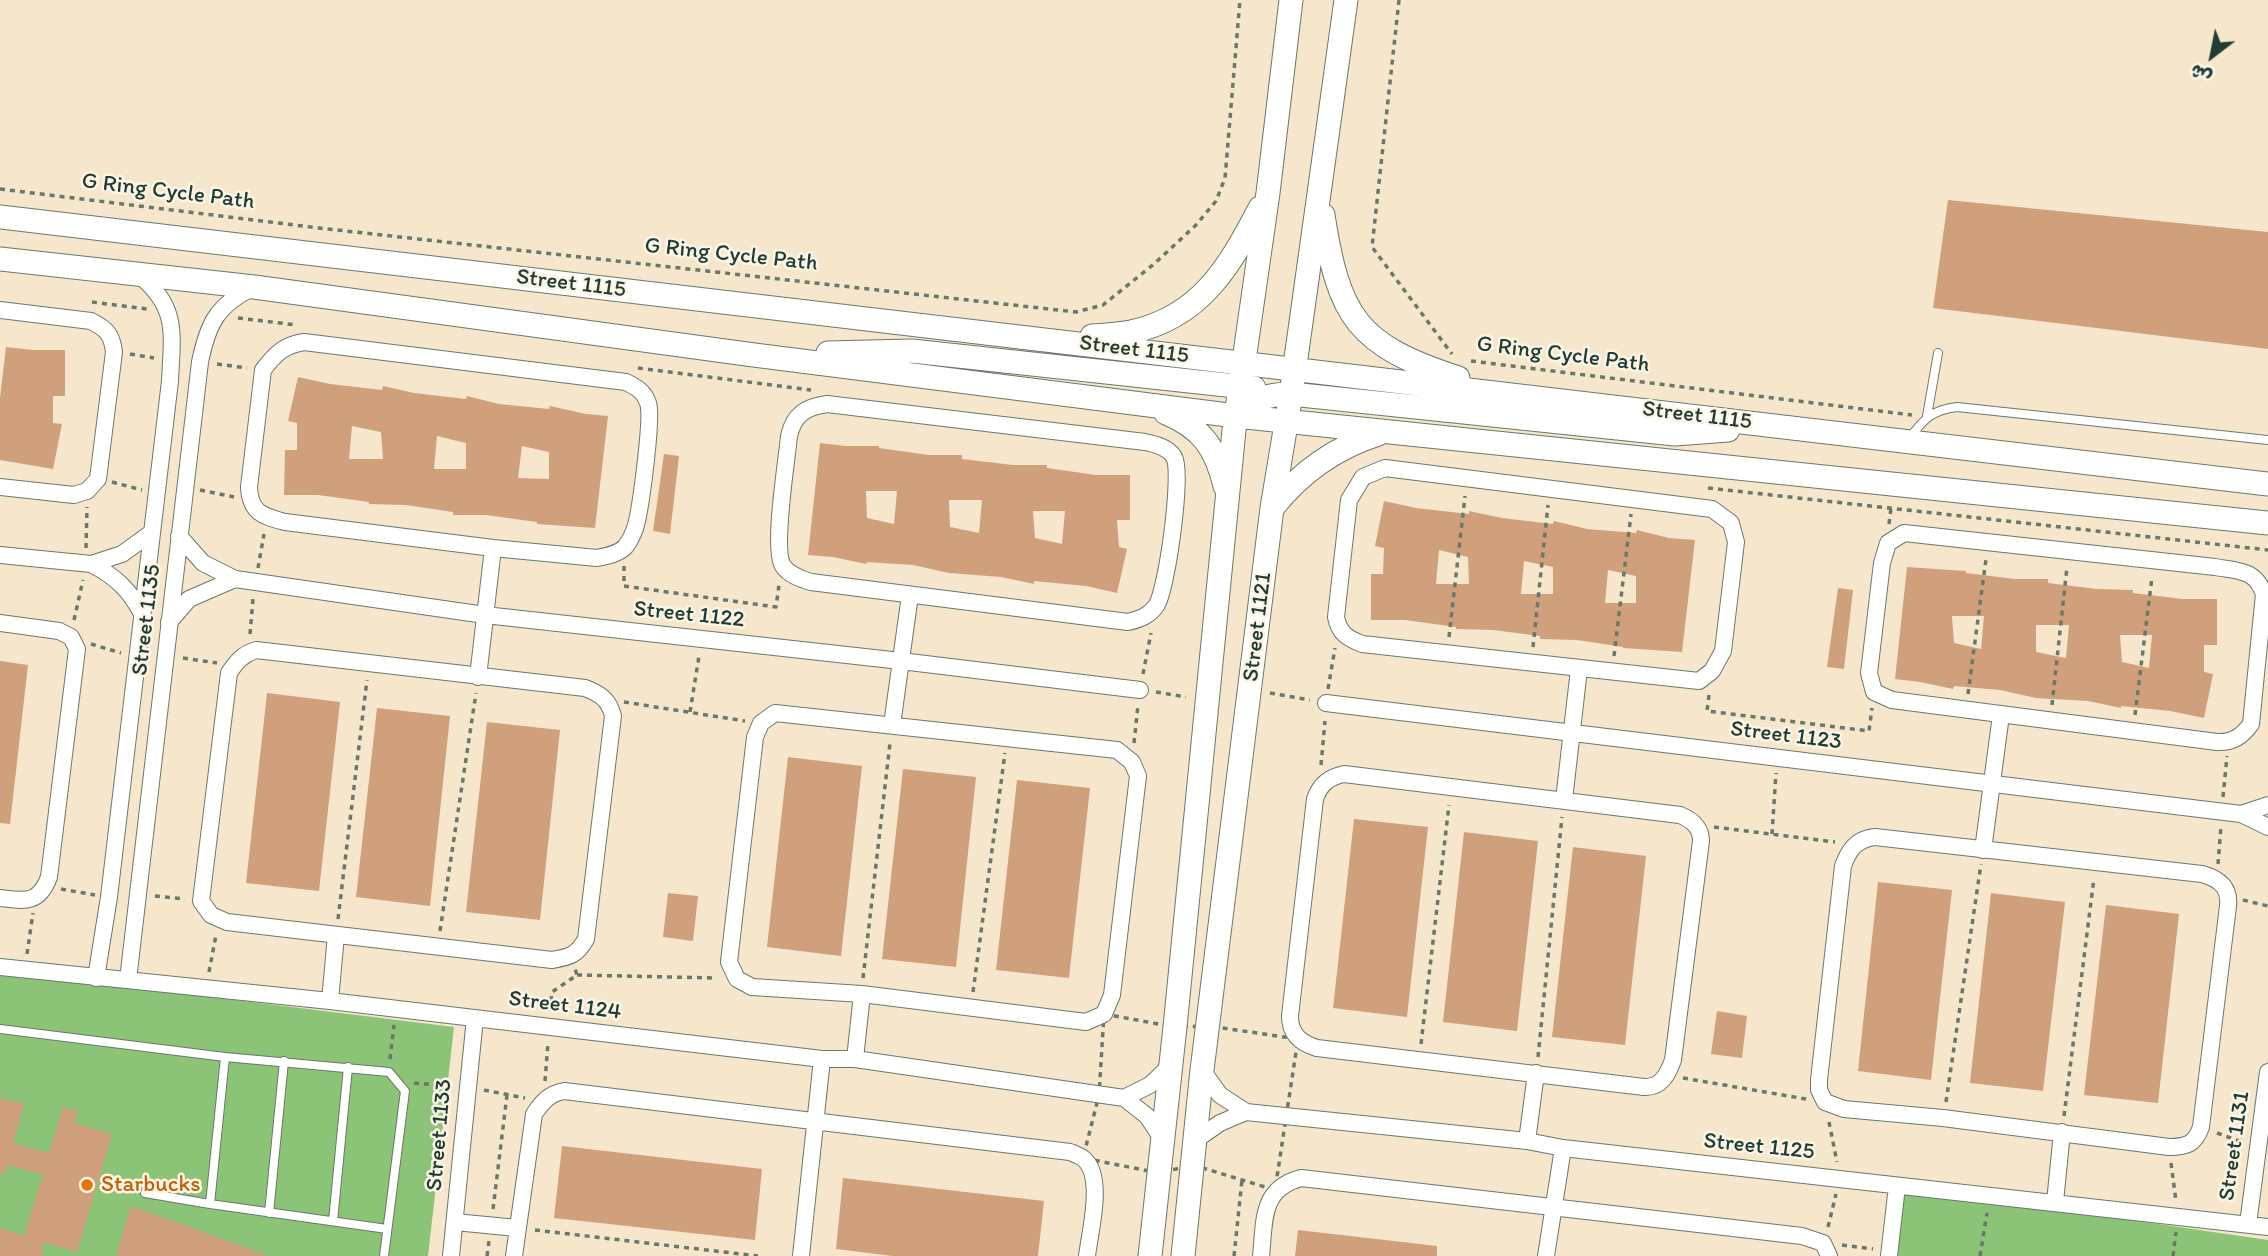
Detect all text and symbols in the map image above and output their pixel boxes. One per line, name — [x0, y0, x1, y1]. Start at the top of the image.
north arrow — [2177, 21, 2247, 91]
text: ش — [2186, 59, 2216, 90]
street label: G Ring Cycle Path — [80, 168, 256, 216]
street label: G Ring Cycle Path — [643, 232, 819, 278]
street label: Street 1115 — [515, 264, 627, 304]
street label: Street 1115 — [1078, 330, 1190, 370]
street label: G Ring Cycle Path — [1475, 331, 1651, 379]
street label: Street 1115 — [1641, 396, 1753, 436]
street label: Street 1135 — [126, 563, 168, 677]
street label: Street 1121 — [1238, 571, 1278, 683]
street label: Street 1122 — [632, 595, 746, 635]
street label: Street 1123 — [1729, 715, 1843, 757]
street label: Street 1124 — [507, 985, 623, 1027]
street label: Street 1133 — [421, 1078, 459, 1192]
street label: Street 1131 — [2214, 1089, 2256, 1203]
street label: Street 1125 — [1702, 1127, 1816, 1167]
place label: Starbucks — [101, 1171, 201, 1199]
marker: Starbucks — [79, 1177, 95, 1193]

